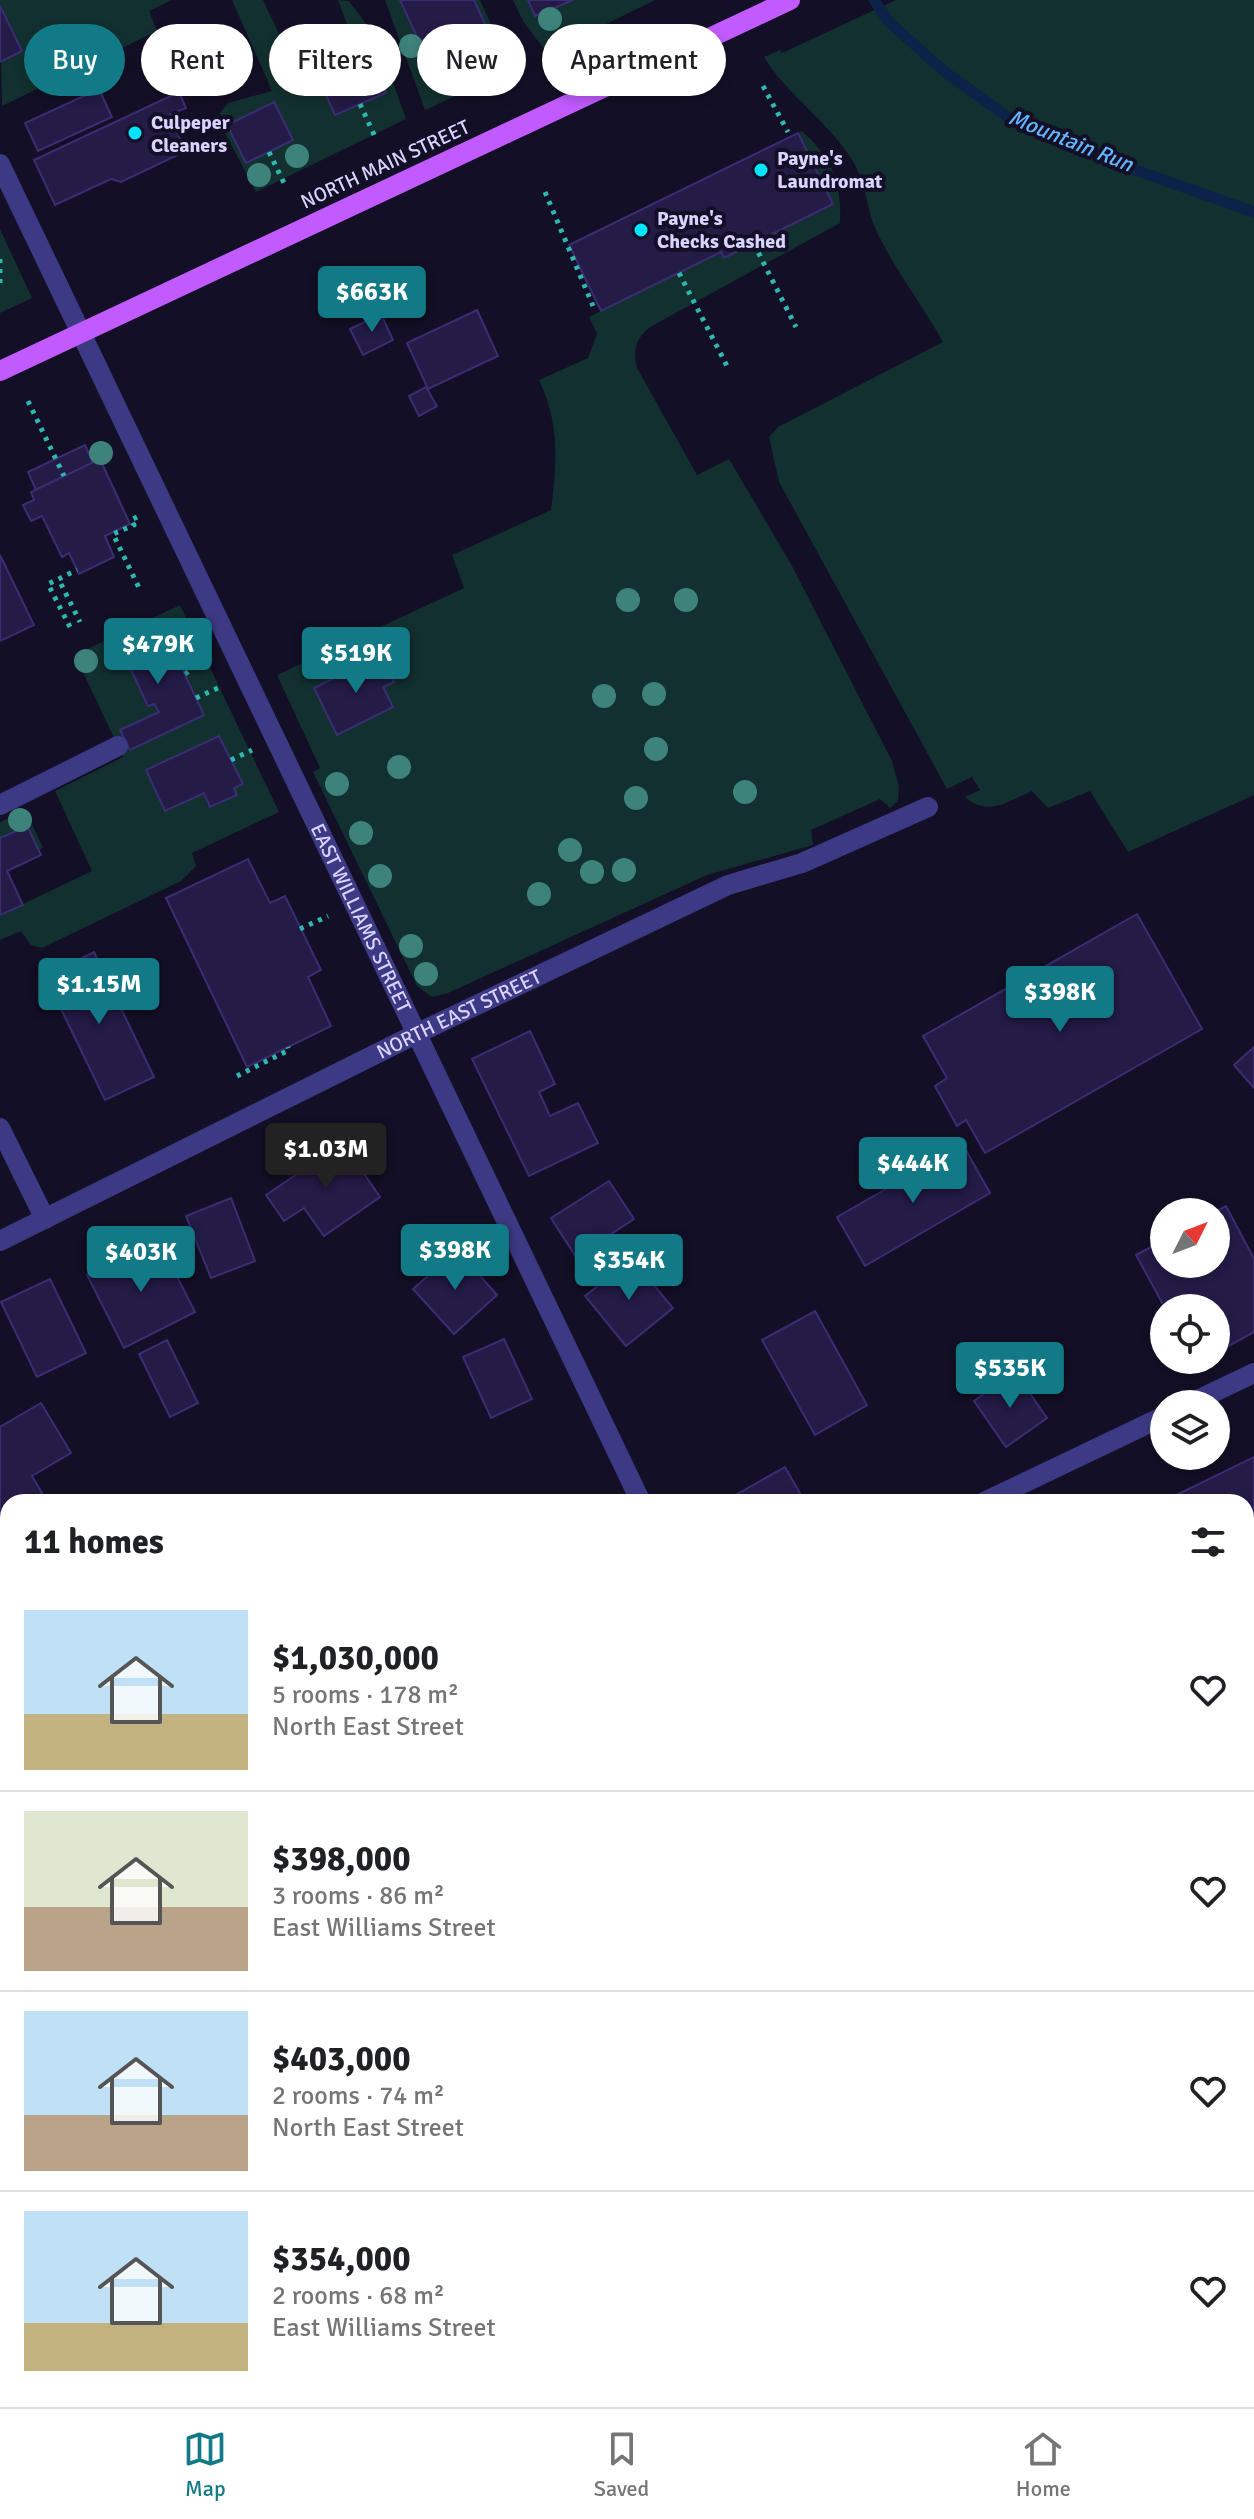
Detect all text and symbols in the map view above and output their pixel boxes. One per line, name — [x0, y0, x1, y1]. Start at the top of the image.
chip: Buy — [24, 24, 125, 96]
chip: Rent — [141, 24, 253, 96]
chip: Filters — [269, 24, 401, 96]
chip: New — [417, 24, 526, 96]
chip: Apartment — [542, 24, 726, 96]
water label: Mountain Run — [1005, 103, 1138, 178]
place label: Culpeper Cleaners — [151, 110, 230, 158]
street label: NORTH MAIN STREET — [297, 114, 474, 215]
marker: Culpeper Cleaners — [126, 124, 144, 142]
place label: Payne's Laundromat — [777, 146, 883, 194]
marker: Payne's Laundromat — [752, 161, 770, 179]
place label: Payne's Checks Cashed — [657, 206, 786, 254]
marker: Payne's Checks Cashed — [632, 221, 650, 239]
pin: $663K — [316, 266, 428, 334]
text: $663K — [336, 276, 408, 308]
pin: $479K — [102, 618, 214, 686]
pin: $519K — [300, 627, 412, 695]
text: $479K — [122, 628, 194, 660]
text: $519K — [320, 637, 392, 669]
street label: EAST WILLIAMS STREET — [305, 820, 417, 1017]
pin: $1.15M — [34, 958, 164, 1026]
street label: NORTH EAST STREET — [373, 964, 546, 1065]
pin: $398K — [1004, 966, 1116, 1034]
text: $1.15M — [56, 968, 142, 1000]
text: $398K — [1024, 976, 1096, 1008]
pin: $1.03M — [261, 1123, 391, 1191]
text: $1.03M — [283, 1133, 369, 1165]
pin: $444K — [857, 1137, 969, 1205]
text: $444K — [877, 1147, 949, 1179]
north arrow — [1150, 1198, 1230, 1278]
map controls — [1150, 1198, 1230, 1470]
pin: $398K — [399, 1224, 511, 1292]
pin: $403K — [85, 1226, 197, 1294]
text: $398K — [419, 1234, 491, 1266]
pin: $354K — [573, 1234, 685, 1302]
text: $403K — [105, 1236, 177, 1268]
text: $354K — [593, 1244, 665, 1276]
button: locate — [1150, 1294, 1230, 1374]
pin: $535K — [954, 1342, 1066, 1410]
text: $535K — [974, 1352, 1046, 1384]
button: layers — [1150, 1390, 1230, 1470]
icon: filters — [1186, 1520, 1230, 1564]
text: 11 homes — [24, 1521, 164, 1563]
text: $1,030,000 — [272, 1637, 439, 1679]
icon: home — [88, 1642, 184, 1738]
icon: heart — [1186, 1668, 1230, 1712]
text: 5 rooms · 178 m² — [272, 1679, 459, 1711]
text: North East Street — [272, 1711, 464, 1743]
text: $398,000 — [272, 1838, 411, 1880]
icon: home — [88, 1843, 184, 1939]
icon: heart — [1186, 1869, 1230, 1913]
text: 3 rooms · 86 m² — [272, 1880, 445, 1912]
text: East Williams Street — [272, 1912, 496, 1944]
text: $403,000 — [272, 2038, 411, 2080]
icon: home — [88, 2043, 184, 2139]
icon: heart — [1186, 2069, 1230, 2113]
text: 2 rooms · 74 m² — [272, 2080, 445, 2112]
text: North East Street — [272, 2112, 464, 2144]
text: $354,000 — [272, 2238, 411, 2280]
icon: home — [88, 2243, 184, 2339]
icon: heart — [1186, 2269, 1230, 2313]
text: 2 rooms · 68 m² — [272, 2280, 445, 2312]
text: East Williams Street — [272, 2312, 496, 2344]
tab: Map — [183, 2427, 227, 2502]
tab: Saved — [594, 2427, 649, 2502]
tab: Home — [1016, 2427, 1071, 2502]

